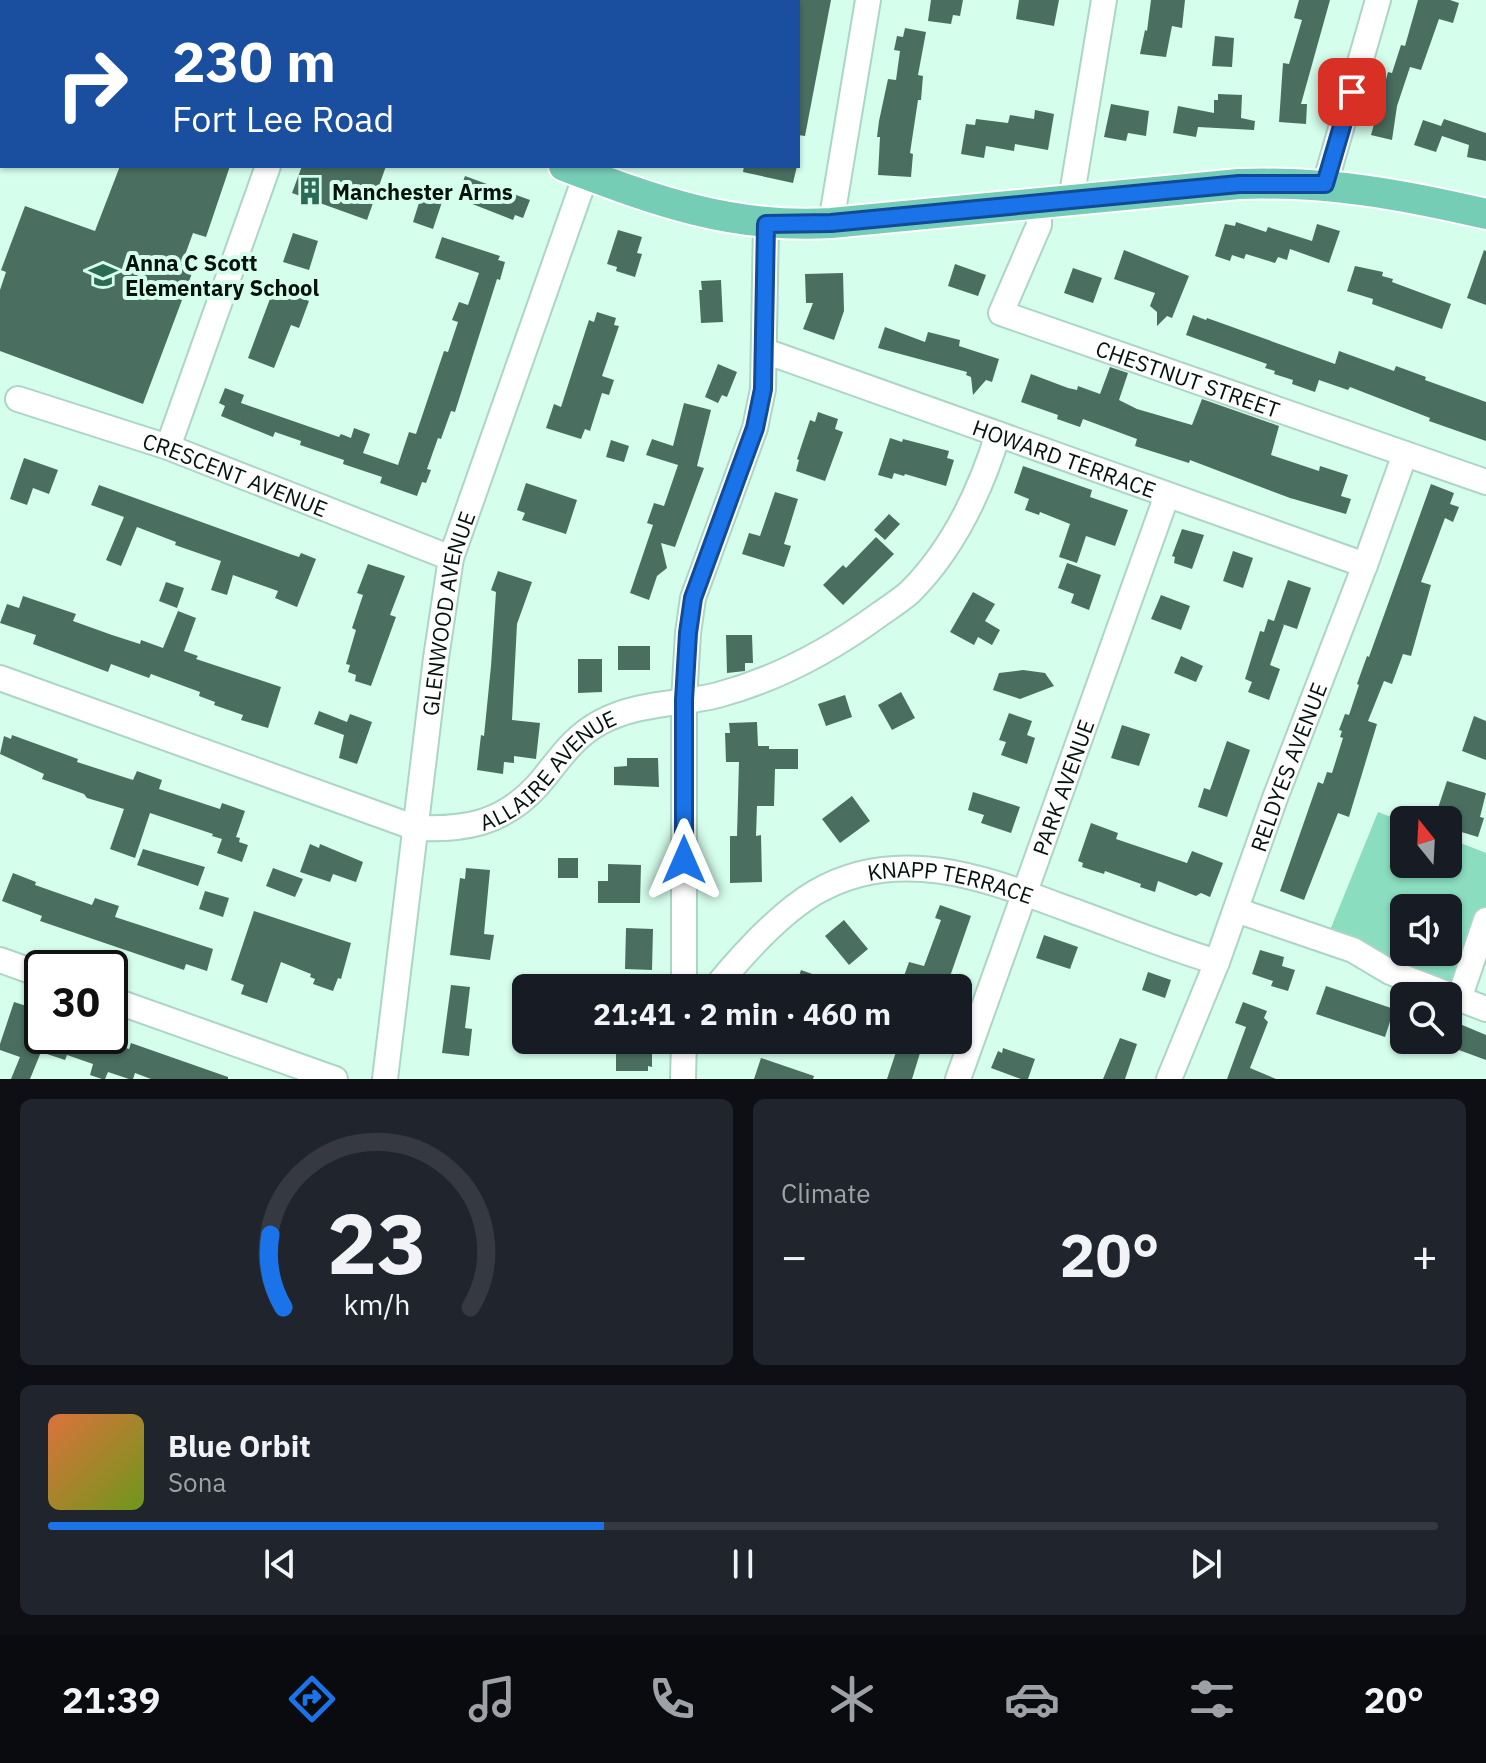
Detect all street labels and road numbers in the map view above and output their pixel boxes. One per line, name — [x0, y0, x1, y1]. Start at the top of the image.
street label: CHESTNUT STREET — [1092, 333, 1284, 424]
street label: HOWARD TERRACE — [969, 412, 1160, 504]
street label: CRESCENT AVENUE — [139, 425, 332, 523]
street label: GLENWOOD AVENUE — [415, 507, 481, 718]
street label: RELDYES AVENUE — [1243, 678, 1333, 855]
street label: ALLAIRE AVENUE — [475, 702, 620, 836]
street label: PARK AVENUE — [1025, 715, 1100, 859]
street label: KNAPP TERRACE — [865, 854, 1038, 910]

